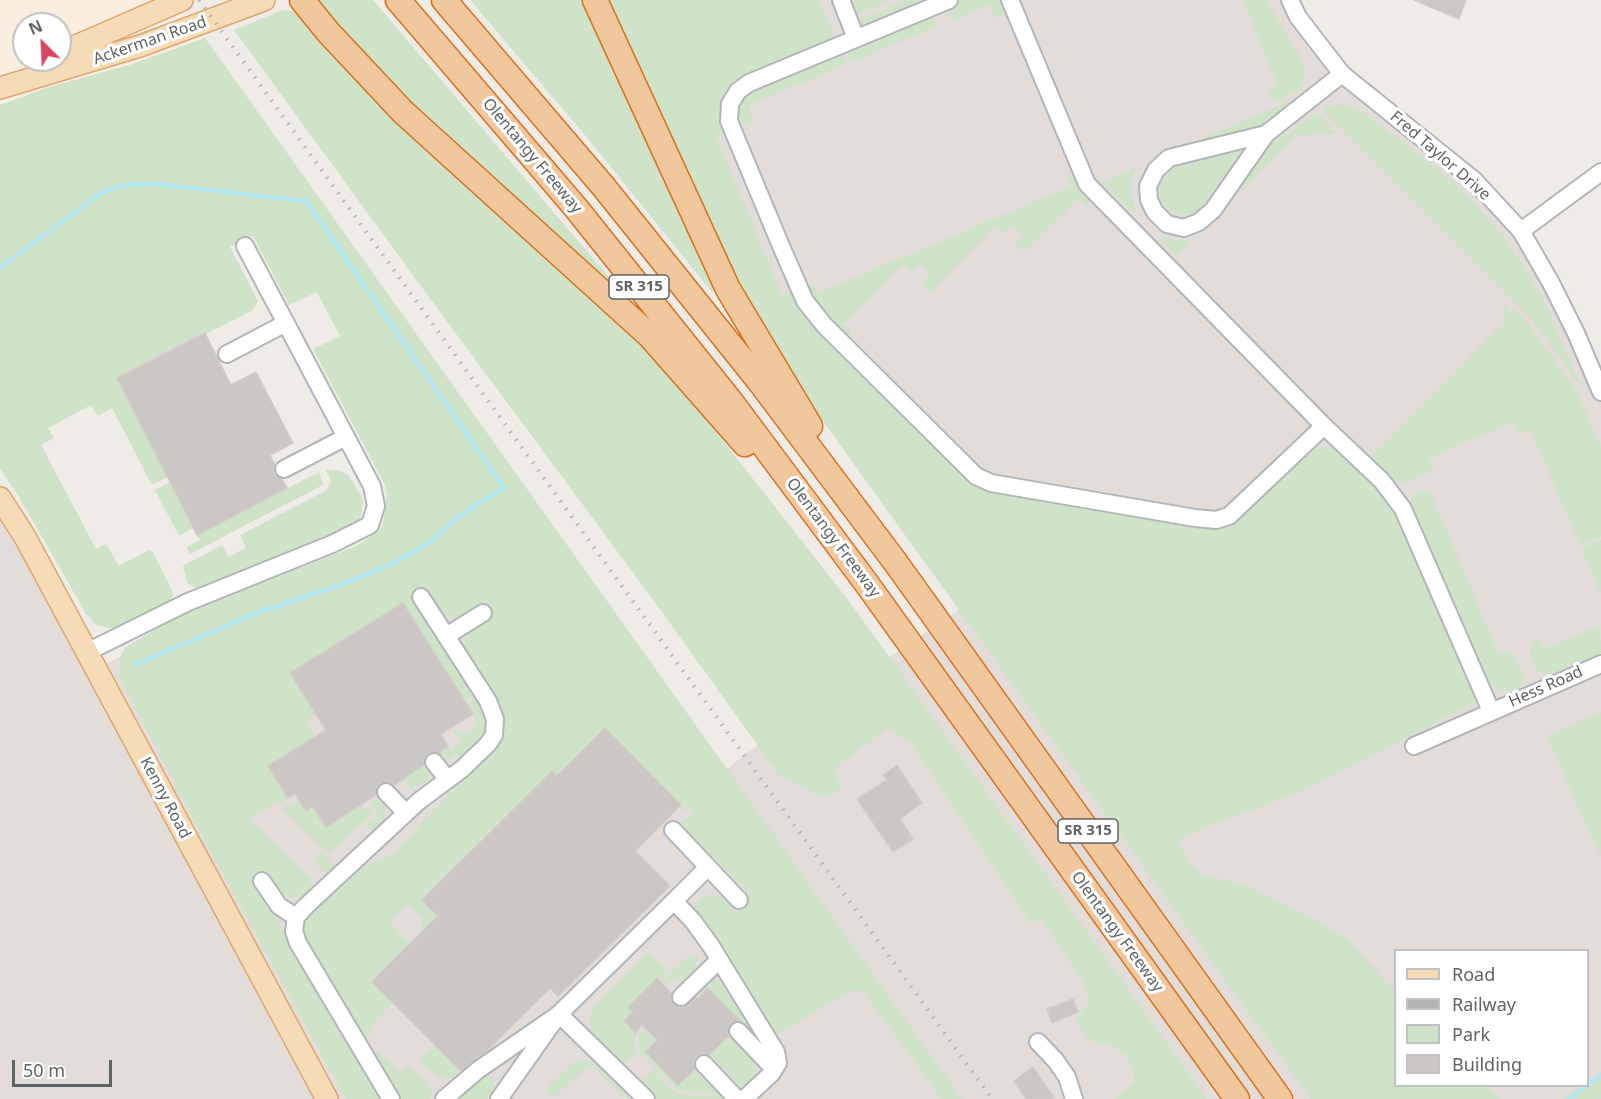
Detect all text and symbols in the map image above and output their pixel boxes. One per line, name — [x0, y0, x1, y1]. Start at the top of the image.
north arrow — [12, 12, 72, 72]
street label: Ackerman Road — [91, 13, 209, 69]
text: N — [25, 15, 46, 40]
street label: Olentangy Freeway — [478, 95, 586, 217]
street label: Fred Taylor Drive — [1386, 107, 1494, 205]
road number: SR 315 — [609, 275, 669, 299]
street label: Olentangy Freeway — [782, 475, 884, 601]
street label: Hess Road — [1506, 662, 1586, 712]
street label: Kenny Road — [136, 754, 194, 842]
road number: SR 315 — [1058, 819, 1118, 843]
street label: Olentangy Freeway — [1067, 868, 1167, 996]
legend — [1394, 949, 1589, 1087]
text: Road — [1452, 962, 1495, 986]
text: Railway — [1452, 992, 1516, 1016]
text: Park — [1452, 1022, 1490, 1046]
scale bar — [15, 1048, 116, 1086]
text: Building — [1452, 1052, 1522, 1076]
text: 50 m — [23, 1058, 65, 1082]

